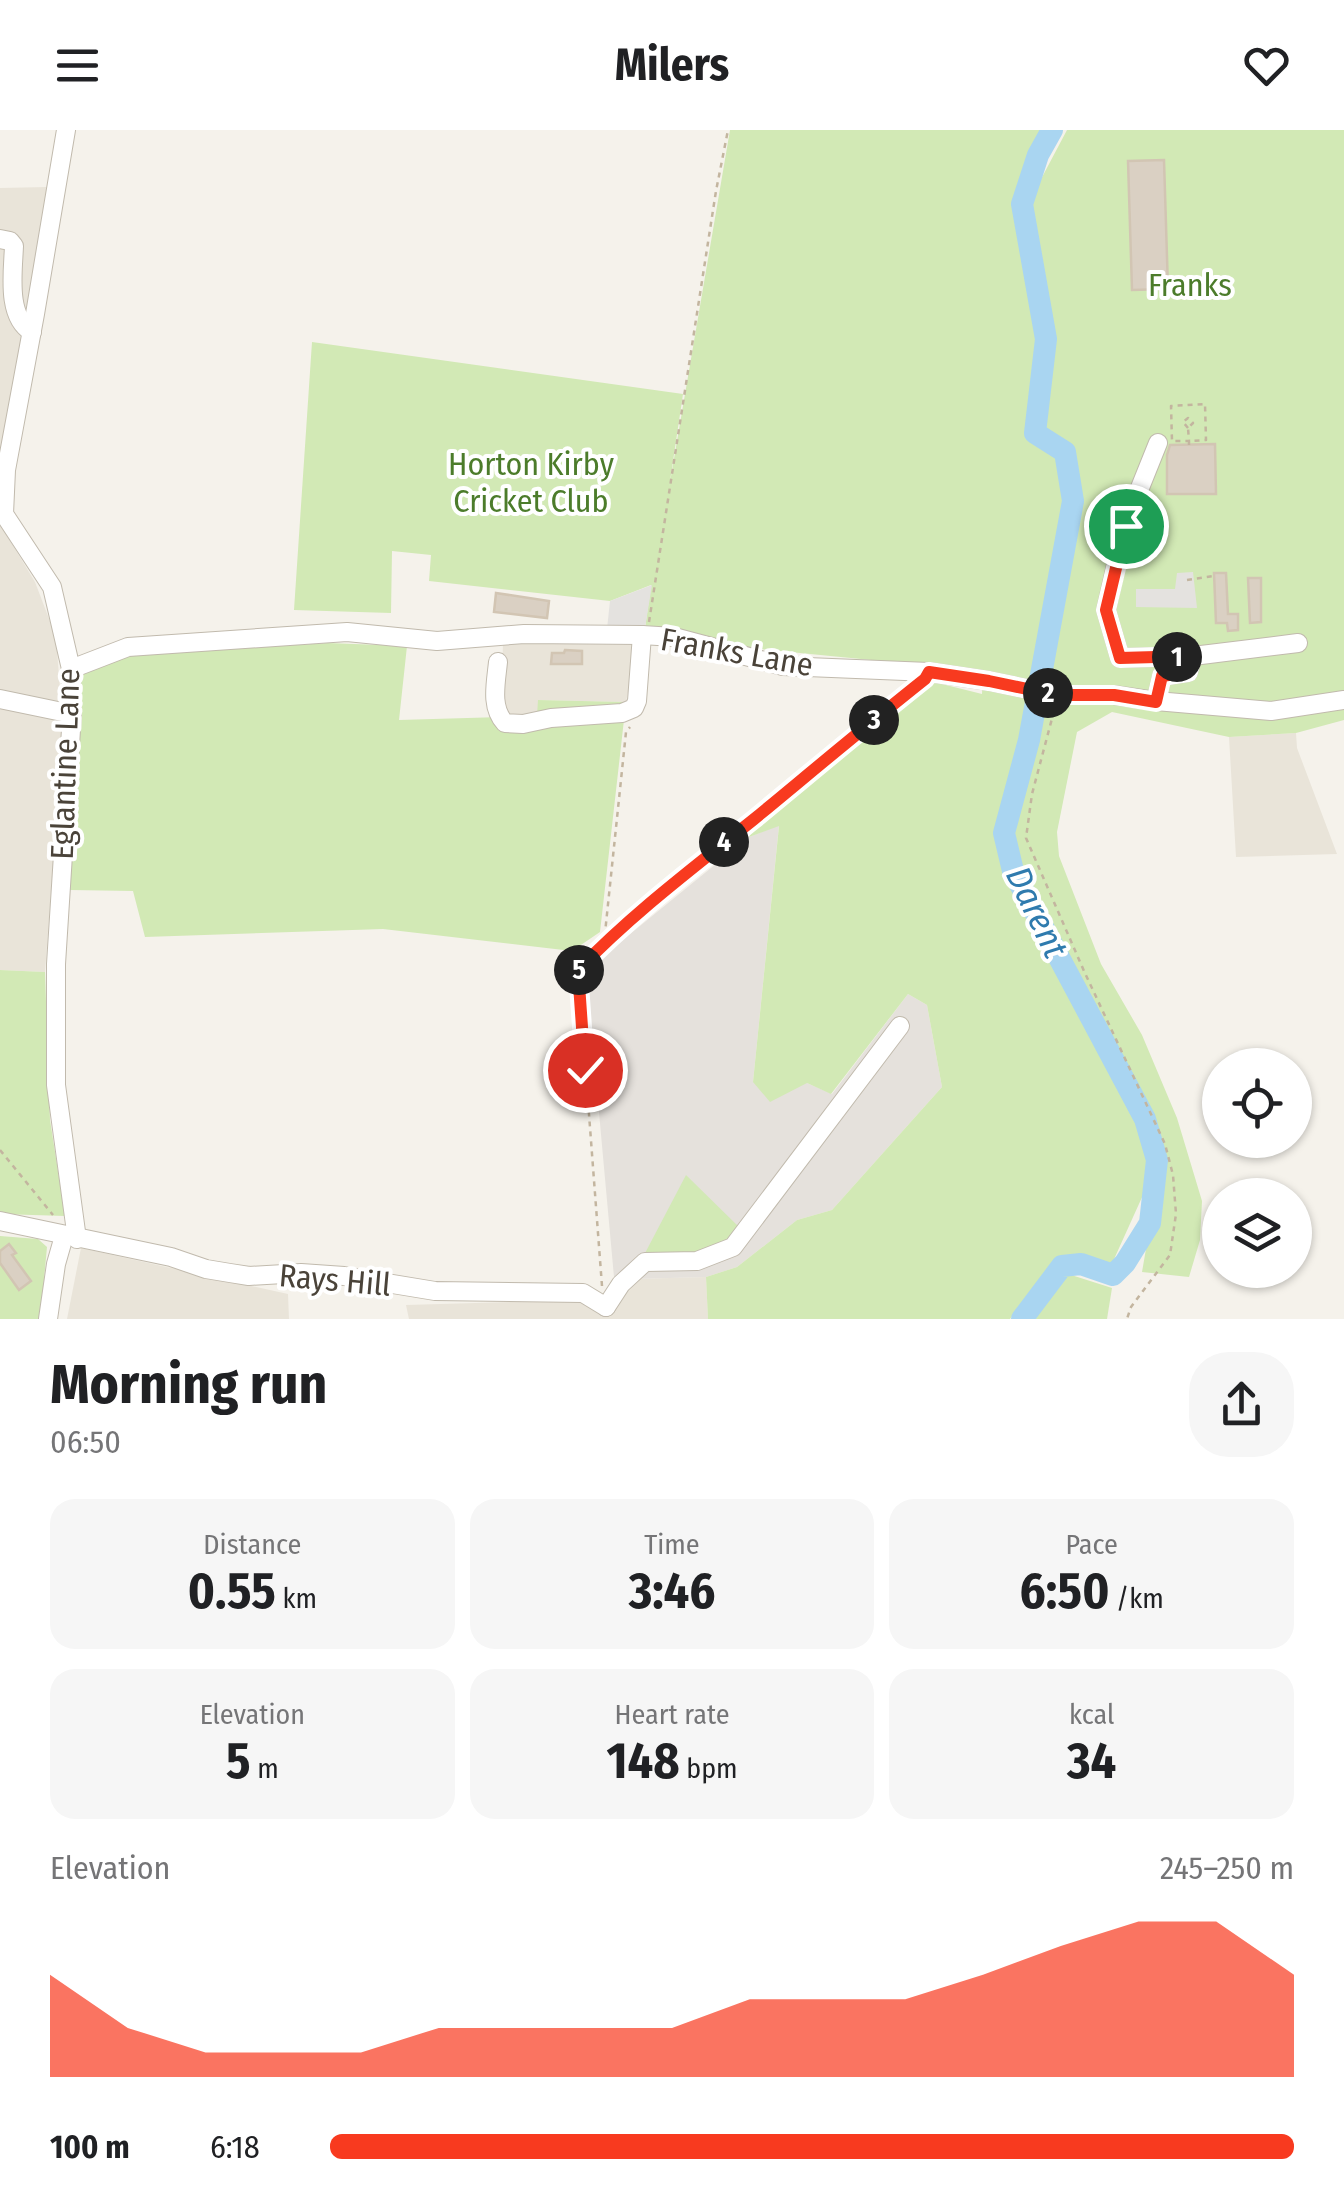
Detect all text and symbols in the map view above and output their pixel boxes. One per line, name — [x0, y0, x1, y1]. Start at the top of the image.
icon: menu — [50, 38, 105, 93]
text: Milers — [615, 38, 729, 92]
icon: heart — [1239, 38, 1294, 93]
park label: Franks — [1148, 266, 1232, 304]
park label: Horton Kirby Cricket Club — [448, 445, 615, 520]
pin — [1084, 484, 1169, 569]
icon: arrive — [1099, 499, 1154, 554]
street label: Franks Lane — [658, 620, 816, 684]
pin: 1 — [1152, 632, 1202, 682]
text: 1 — [1171, 640, 1183, 673]
street label: Eglantine Lane — [43, 668, 87, 860]
pin: 2 — [1023, 668, 1073, 718]
text: 2 — [1042, 676, 1054, 709]
pin: 3 — [849, 695, 899, 745]
text: 3 — [867, 703, 881, 736]
pin: 4 — [699, 817, 749, 867]
text: 4 — [717, 825, 731, 858]
water label: Darent — [997, 860, 1077, 965]
pin: 5 — [554, 945, 604, 995]
text: 5 — [572, 953, 586, 986]
pin — [543, 1028, 628, 1113]
icon: check — [558, 1043, 613, 1098]
map controls — [1202, 1048, 1312, 1288]
button: locate — [1202, 1048, 1312, 1158]
button: layers — [1202, 1178, 1312, 1288]
street label: Rays Hill — [278, 1256, 392, 1304]
text: Morning run — [50, 1352, 327, 1418]
button: share — [1189, 1352, 1294, 1457]
text: 06:50 — [50, 1423, 121, 1461]
text: Distance — [203, 1528, 301, 1561]
text: Time — [644, 1528, 700, 1561]
text: Pace — [1066, 1528, 1118, 1561]
text: 0.55 — [188, 1561, 276, 1621]
text: 3:46 — [629, 1561, 715, 1621]
text: 6:50 — [1020, 1561, 1109, 1621]
text: km — [276, 1582, 317, 1615]
text: /km — [1109, 1582, 1164, 1615]
text: Elevation — [200, 1698, 305, 1731]
text: Heart rate — [615, 1698, 729, 1731]
text: kcal — [1069, 1698, 1114, 1731]
text: 5 — [226, 1731, 251, 1791]
text: 148 — [606, 1731, 680, 1791]
text: 34 — [1067, 1731, 1116, 1791]
text: m — [251, 1752, 279, 1785]
text: bpm — [680, 1752, 738, 1785]
text: Elevation — [50, 1849, 170, 1887]
text: 245–250 m — [1160, 1849, 1294, 1887]
text: 100 m — [50, 2128, 130, 2166]
text: 6:18 — [210, 2128, 260, 2166]

